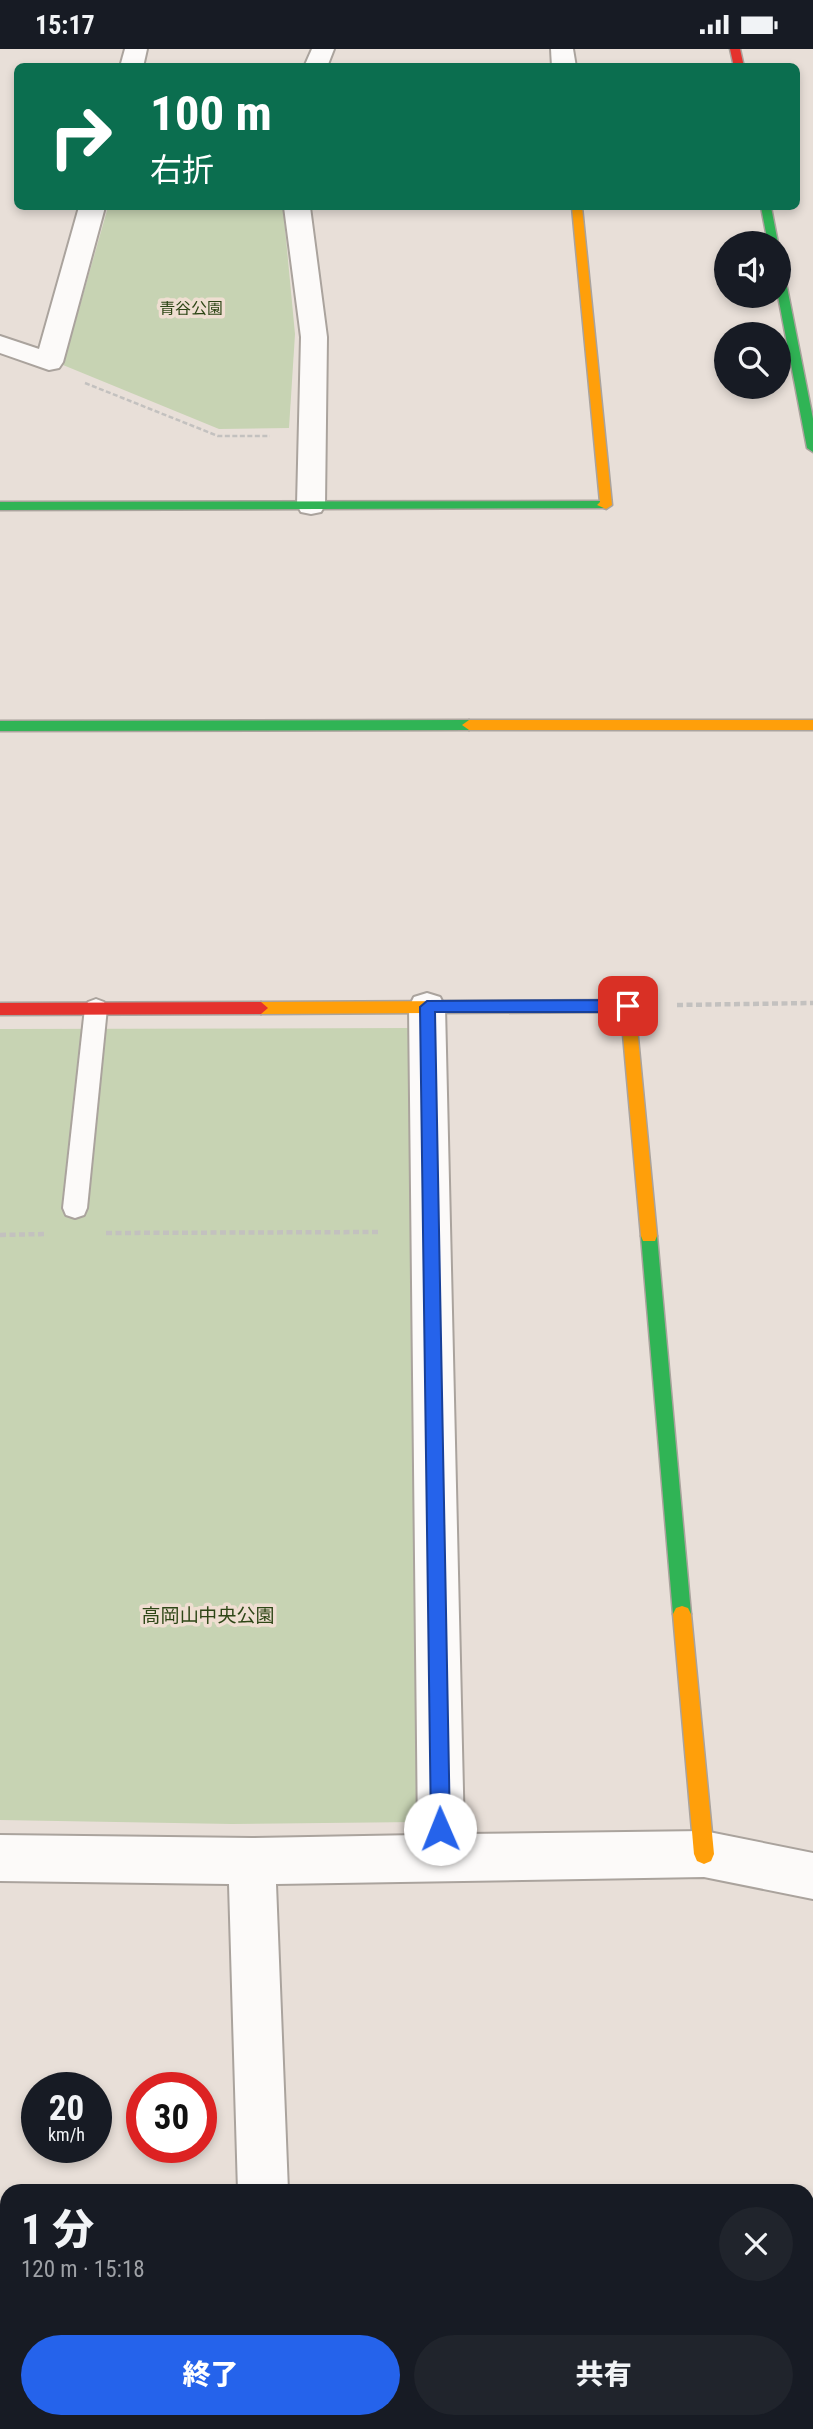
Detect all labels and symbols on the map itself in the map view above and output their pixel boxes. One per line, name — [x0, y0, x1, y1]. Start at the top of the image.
park label: 青谷公園 — [159, 299, 223, 318]
pin — [598, 976, 658, 1036]
park label: 高岡山中央公園 — [141, 1604, 275, 1627]
position arrow — [403, 1792, 477, 1866]
speed limit sign: 30 — [126, 2072, 217, 2163]

